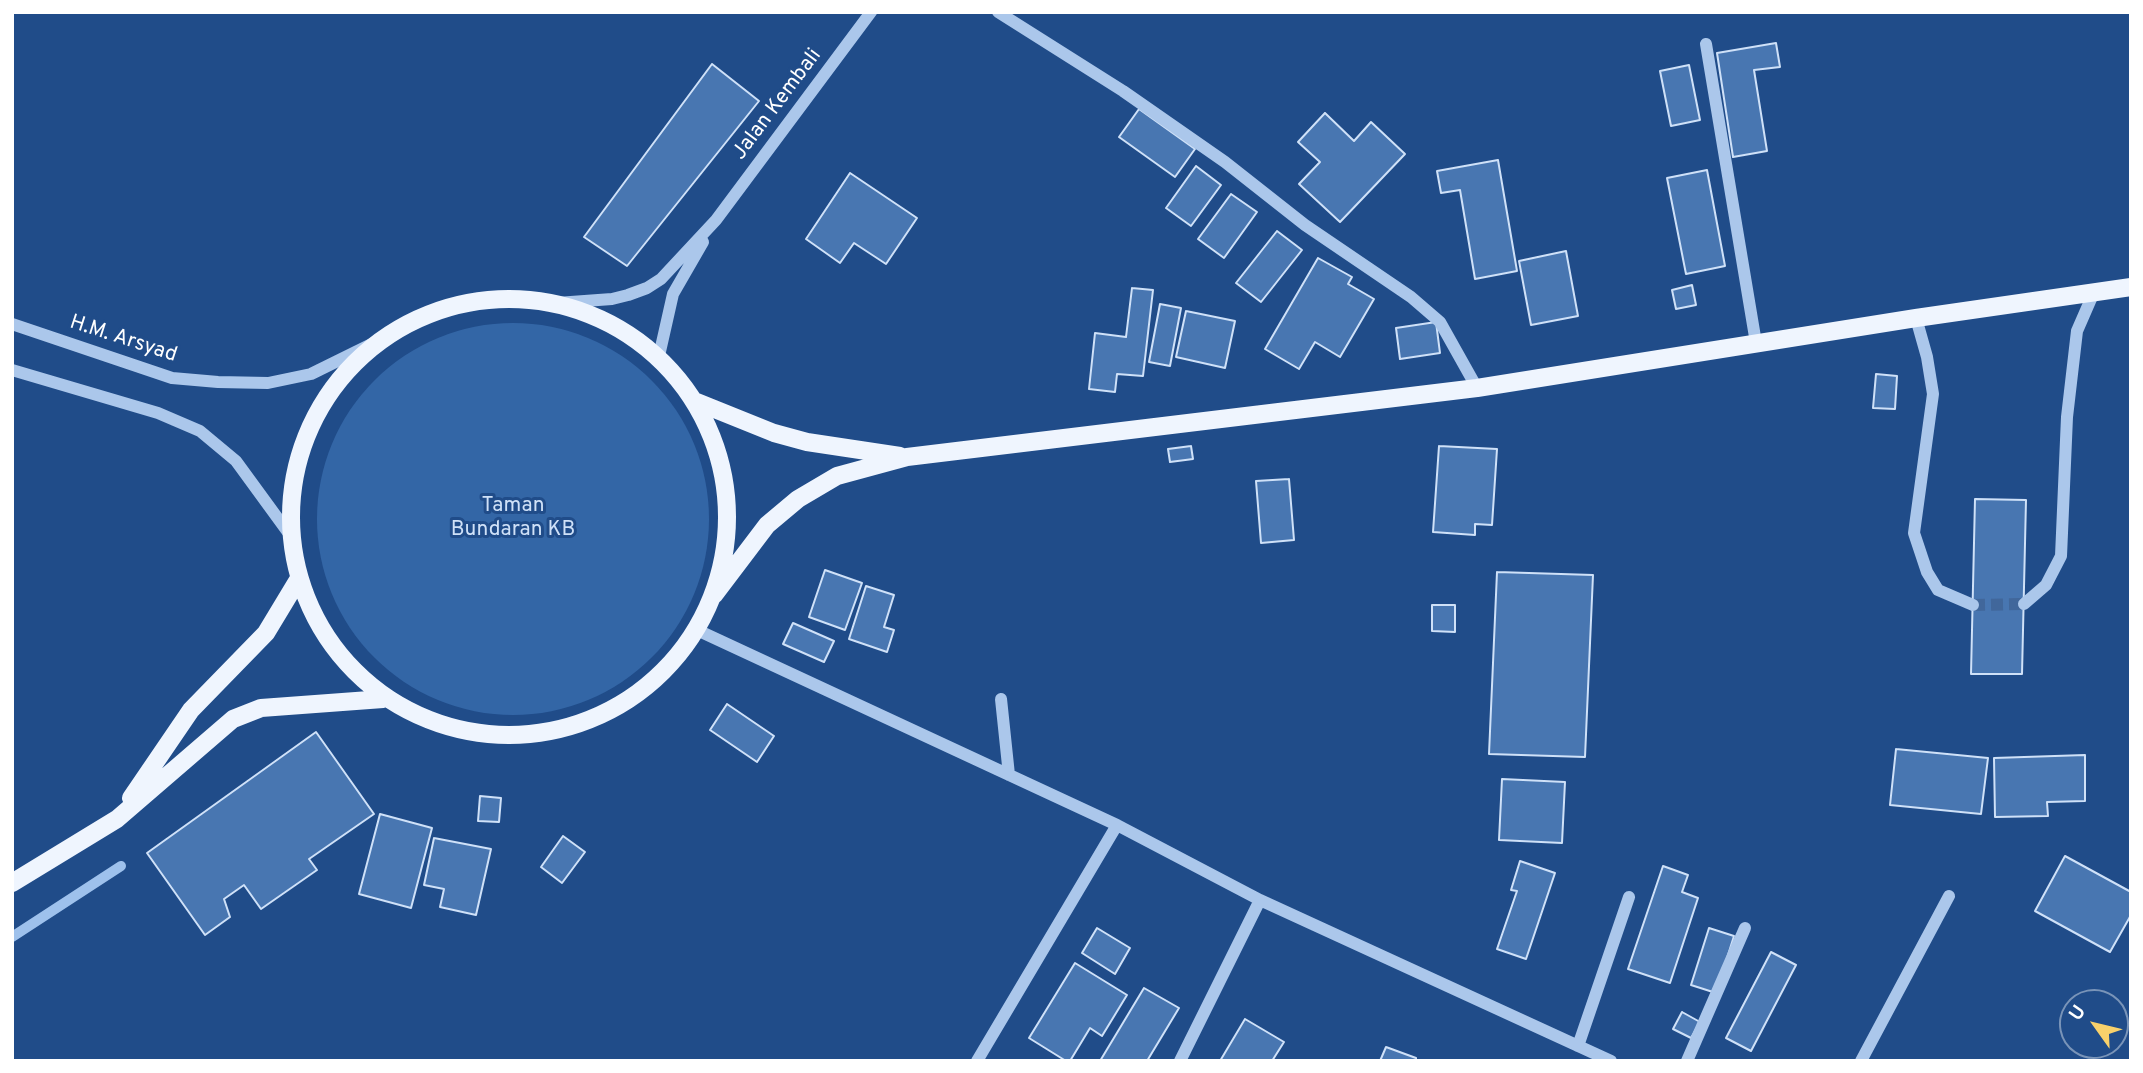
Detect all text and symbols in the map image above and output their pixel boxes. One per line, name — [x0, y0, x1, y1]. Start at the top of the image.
street label: Jalan Kembali — [728, 44, 828, 166]
street label: H.M. Arsyad — [66, 311, 180, 369]
park label: Taman Bundaran KB — [451, 494, 575, 544]
north arrow — [2059, 989, 2129, 1059]
text: U — [2065, 1001, 2092, 1026]

